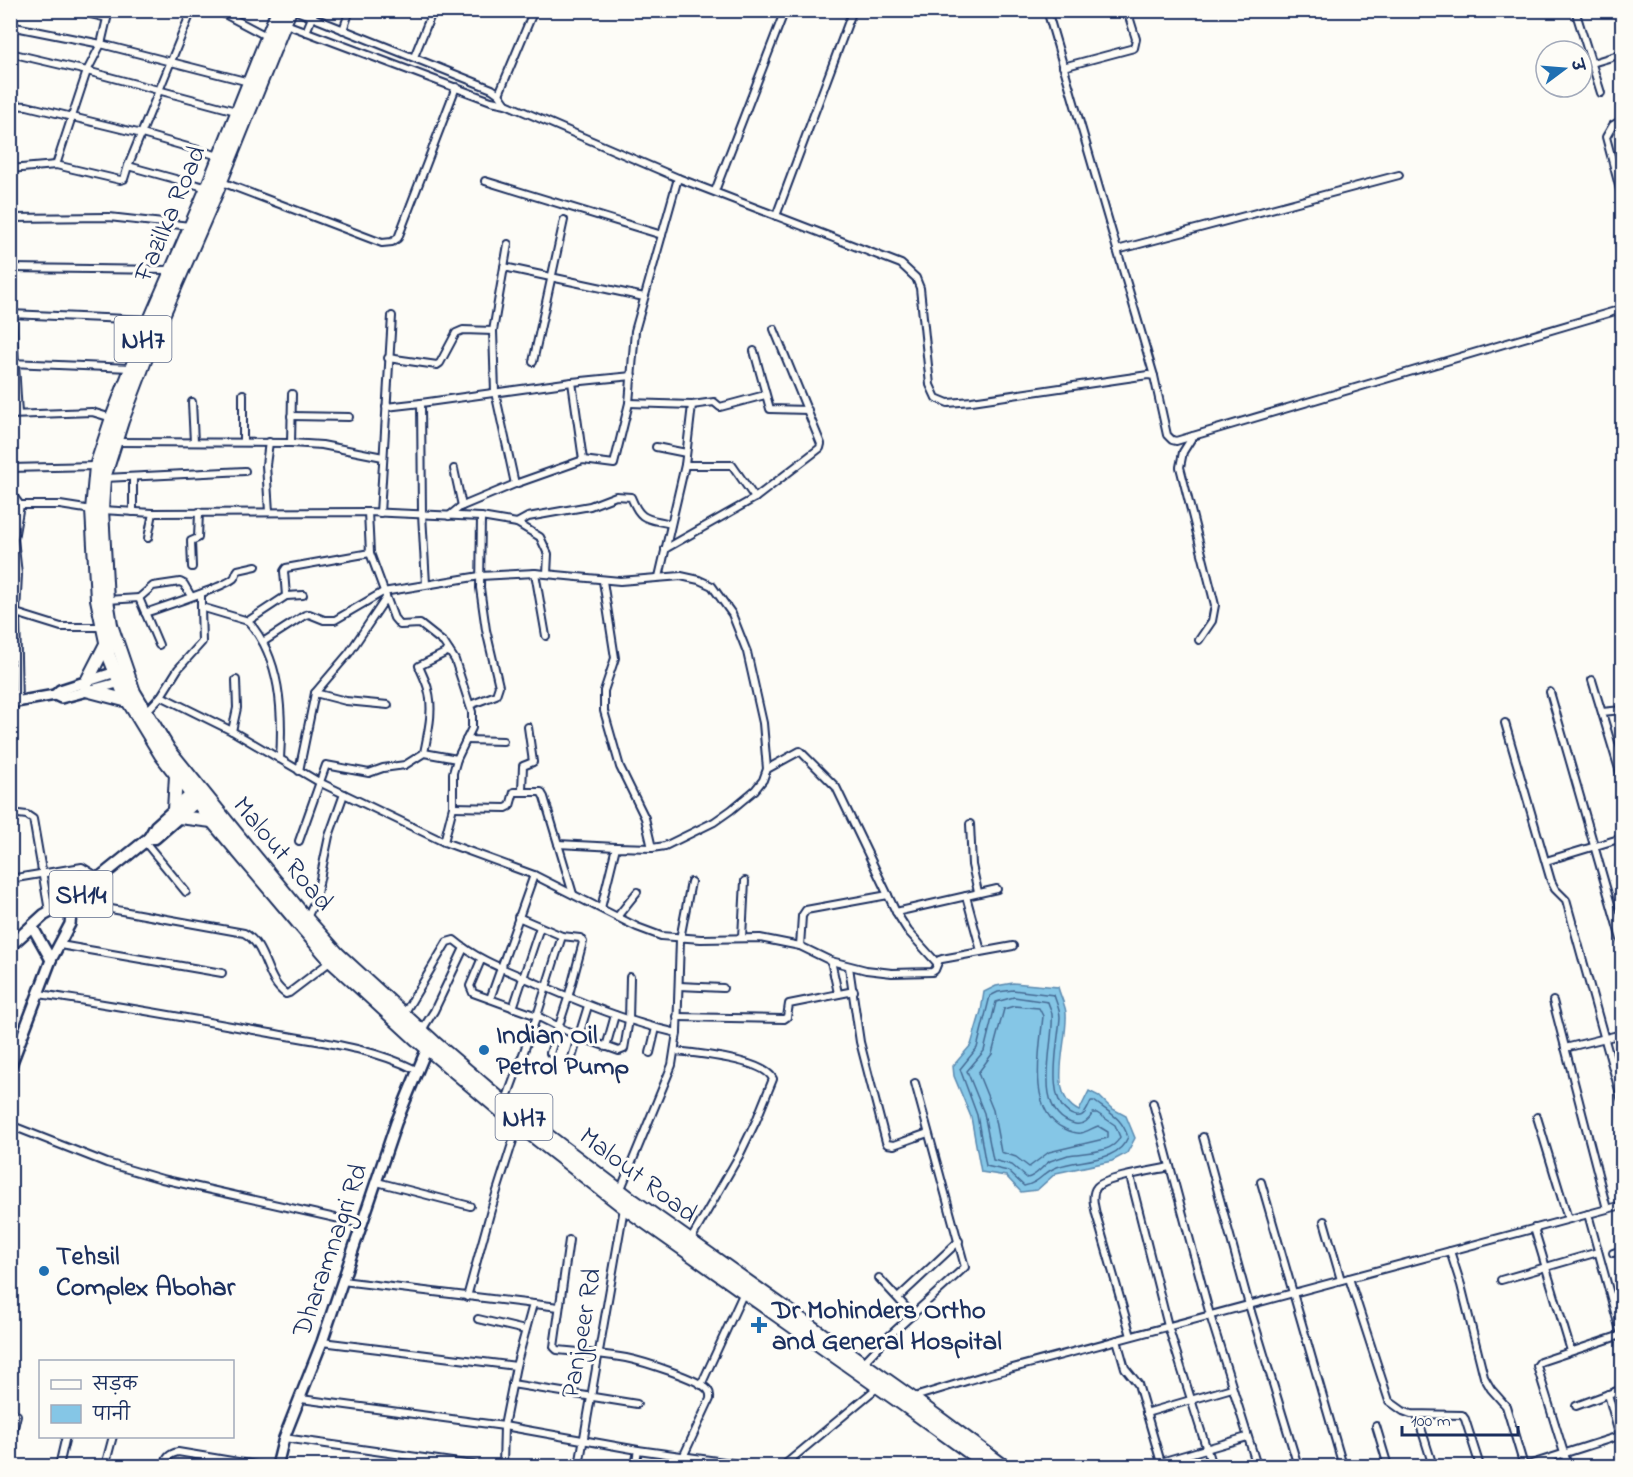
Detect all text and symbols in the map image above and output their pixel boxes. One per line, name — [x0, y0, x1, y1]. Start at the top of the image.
north arrow — [1534, 39, 1594, 99]
text: उ — [1563, 55, 1590, 75]
street label: Fazilka Road — [125, 140, 218, 289]
road number: NH7 — [114, 316, 172, 362]
street label: Malout Road — [222, 789, 342, 921]
road number: SH14 — [50, 871, 112, 917]
place label: Indian Oil Petrol Pump — [496, 1017, 629, 1087]
marker: Indian Oil Petrol Pump — [477, 1043, 491, 1057]
road number: NH7 — [496, 1094, 552, 1140]
street label: Malout Road — [570, 1118, 705, 1234]
street label: Dharamnagri Rd — [283, 1159, 379, 1344]
place label: Tehsil Complex Abohar — [56, 1238, 236, 1308]
marker: Tehsil Complex Abohar — [37, 1264, 51, 1278]
street label: Panjpeer Rd — [552, 1265, 613, 1402]
place label: Dr Mohinders Ortho and General Hospital — [770, 1292, 1002, 1362]
marker: Dr Mohinders Ortho and General Hospital — [750, 1316, 768, 1334]
legend — [39, 1360, 234, 1438]
text: सड़क — [92, 1373, 138, 1399]
scale bar — [1402, 1399, 1518, 1437]
text: पानी — [92, 1400, 131, 1429]
text: 100 m — [1411, 1409, 1451, 1435]

